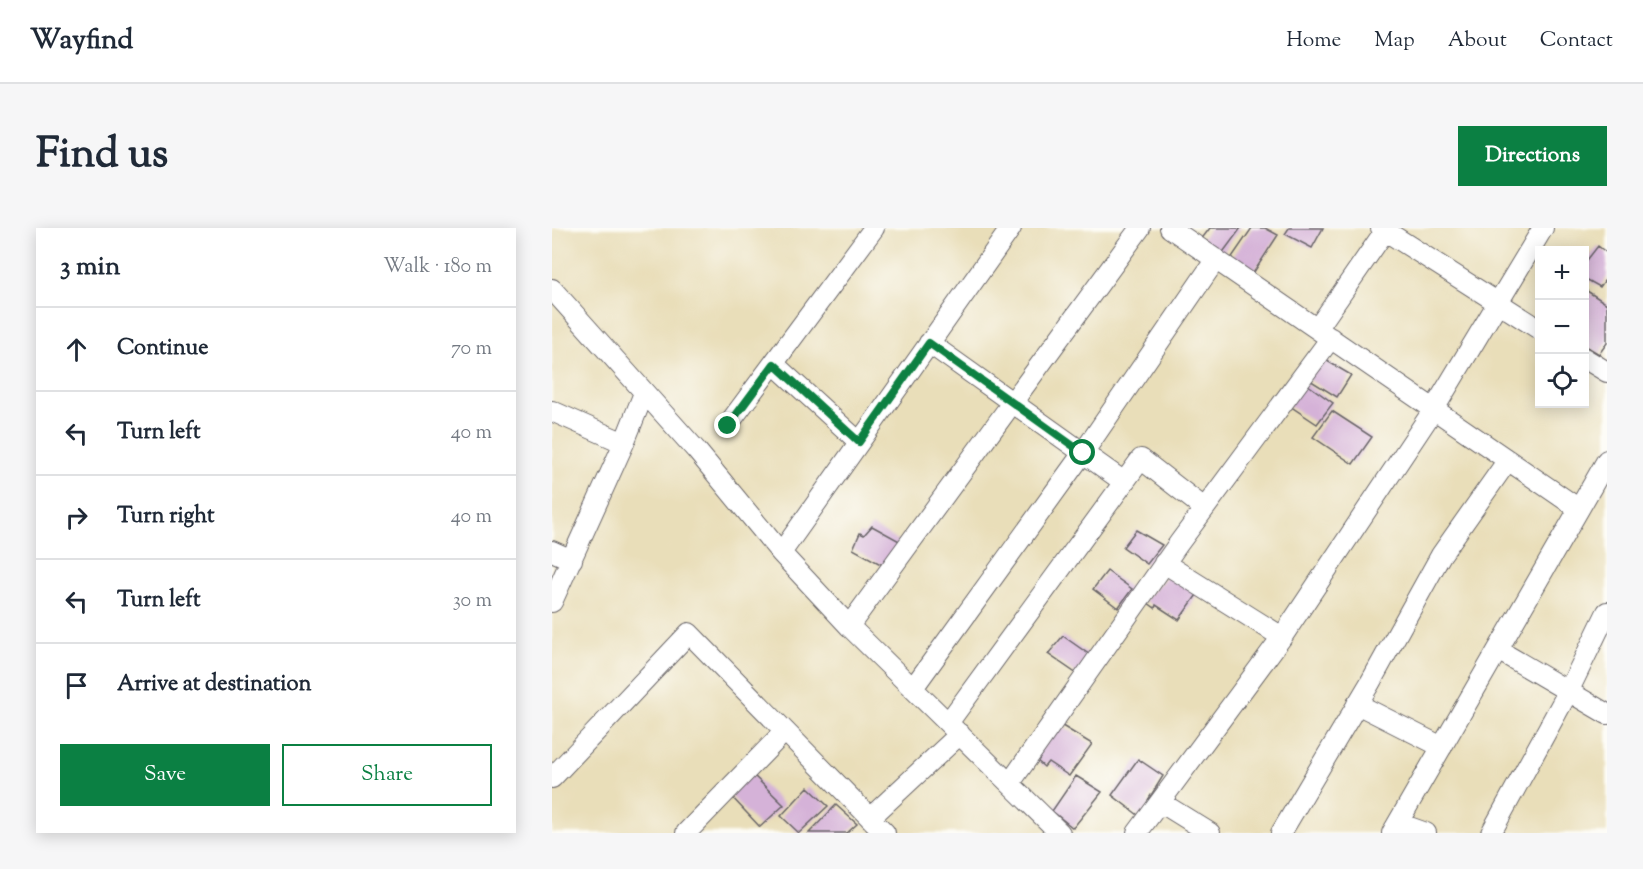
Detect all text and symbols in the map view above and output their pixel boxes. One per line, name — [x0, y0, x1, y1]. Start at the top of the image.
text: Wayfind — [30, 21, 133, 61]
text: Home — [1286, 26, 1341, 56]
text: Map — [1374, 26, 1415, 56]
text: About — [1448, 26, 1507, 56]
text: Contact — [1540, 26, 1613, 56]
text: Find us — [36, 126, 168, 186]
button: Directions — [1458, 126, 1607, 186]
map controls — [1535, 246, 1589, 408]
button: + — [1535, 246, 1589, 300]
text: 3 min — [60, 249, 120, 286]
text: Walk · 180 m — [383, 253, 492, 282]
button: − — [1535, 300, 1589, 354]
icon: ahead — [60, 333, 93, 366]
text: Continue — [117, 333, 208, 365]
text: 70 m — [451, 335, 492, 364]
button: locate — [1535, 354, 1589, 408]
route end — [714, 412, 740, 438]
icon: left — [60, 417, 93, 450]
text: Turn left — [117, 417, 200, 449]
text: 40 m — [451, 419, 492, 448]
route start — [1069, 439, 1095, 465]
icon: right — [60, 501, 93, 534]
text: Turn right — [117, 501, 214, 533]
text: 40 m — [451, 503, 492, 532]
icon: left — [60, 585, 93, 618]
text: Turn left — [117, 585, 200, 617]
text: 30 m — [453, 587, 492, 616]
icon: arrive — [60, 669, 93, 702]
text: Arrive at destination — [117, 669, 312, 701]
button: Save — [60, 744, 270, 806]
button: Share — [282, 744, 492, 806]

